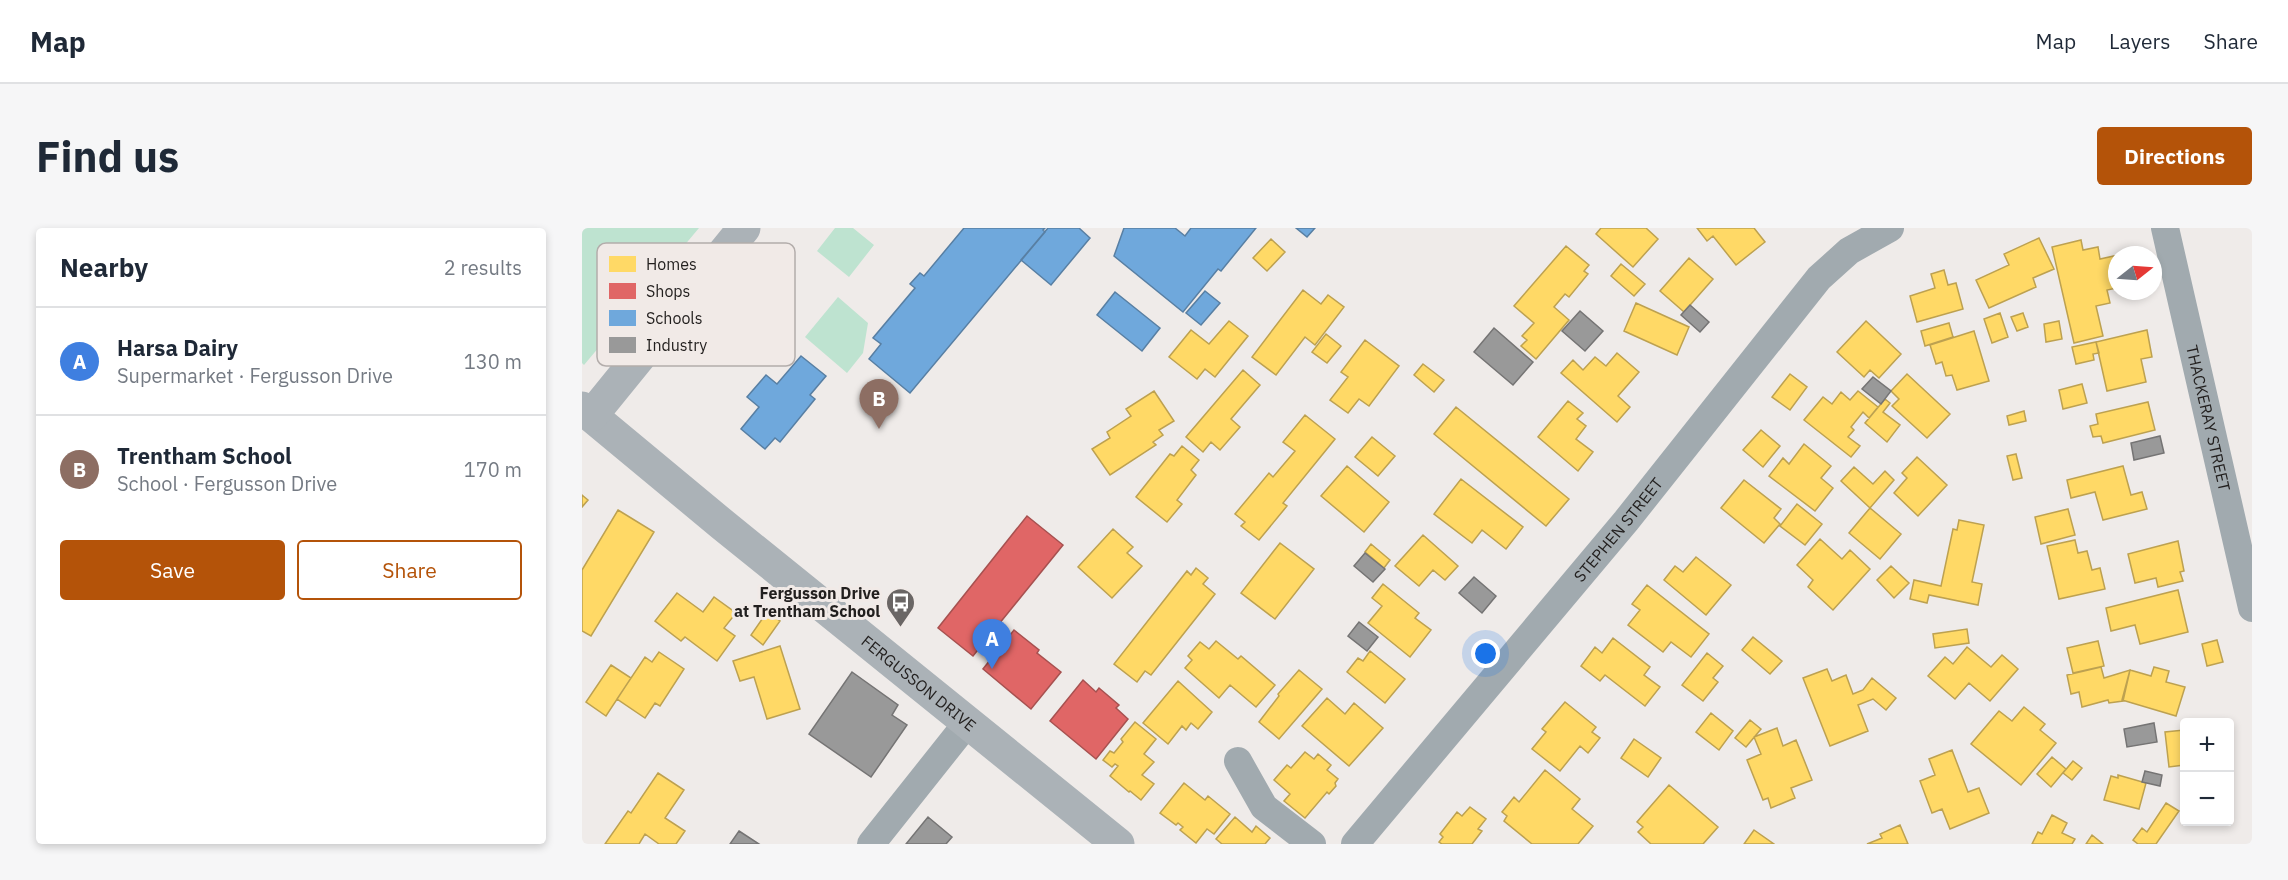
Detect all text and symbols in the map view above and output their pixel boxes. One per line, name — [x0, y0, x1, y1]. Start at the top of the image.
text: Map — [30, 23, 86, 60]
text: Map — [2036, 27, 2076, 55]
text: Layers — [2109, 27, 2171, 55]
text: Share — [2204, 27, 2258, 55]
button: Directions — [2097, 127, 2252, 185]
text: Find us — [36, 129, 179, 184]
legend — [597, 243, 795, 366]
north arrow — [2108, 246, 2162, 300]
text: Nearby — [60, 250, 148, 284]
text: 2 results — [444, 254, 522, 281]
text: Homes — [646, 254, 697, 274]
text: Shops — [646, 281, 690, 301]
text: Schools — [646, 308, 703, 328]
text: Harsa Dairy — [117, 333, 238, 362]
text: Industry — [646, 335, 707, 355]
street label: THACKERAY STREET — [2182, 343, 2235, 493]
text: A — [73, 348, 86, 375]
text: 130 m — [464, 348, 522, 375]
text: Supermarket · Fergusson Drive — [117, 362, 393, 389]
pin: B — [860, 380, 898, 429]
text: Trentham School — [117, 441, 292, 470]
text: B — [73, 456, 86, 483]
text: 170 m — [464, 456, 522, 483]
text: School · Fergusson Drive — [117, 470, 337, 497]
street label: STEPHEN STREET — [1569, 473, 1667, 586]
button: Save — [60, 540, 285, 600]
button: Share — [297, 540, 522, 600]
place label: Fergusson Drive at Trentham School — [734, 583, 880, 621]
bus stop icon: Fergusson Drive at Trentham School — [885, 586, 917, 628]
pin: A — [972, 620, 1012, 669]
street label: FERGUSSON DRIVE — [857, 631, 980, 735]
your location — [1471, 639, 1500, 668]
map controls — [2180, 718, 2234, 826]
button: + — [2180, 718, 2234, 772]
button: − — [2180, 772, 2234, 826]

